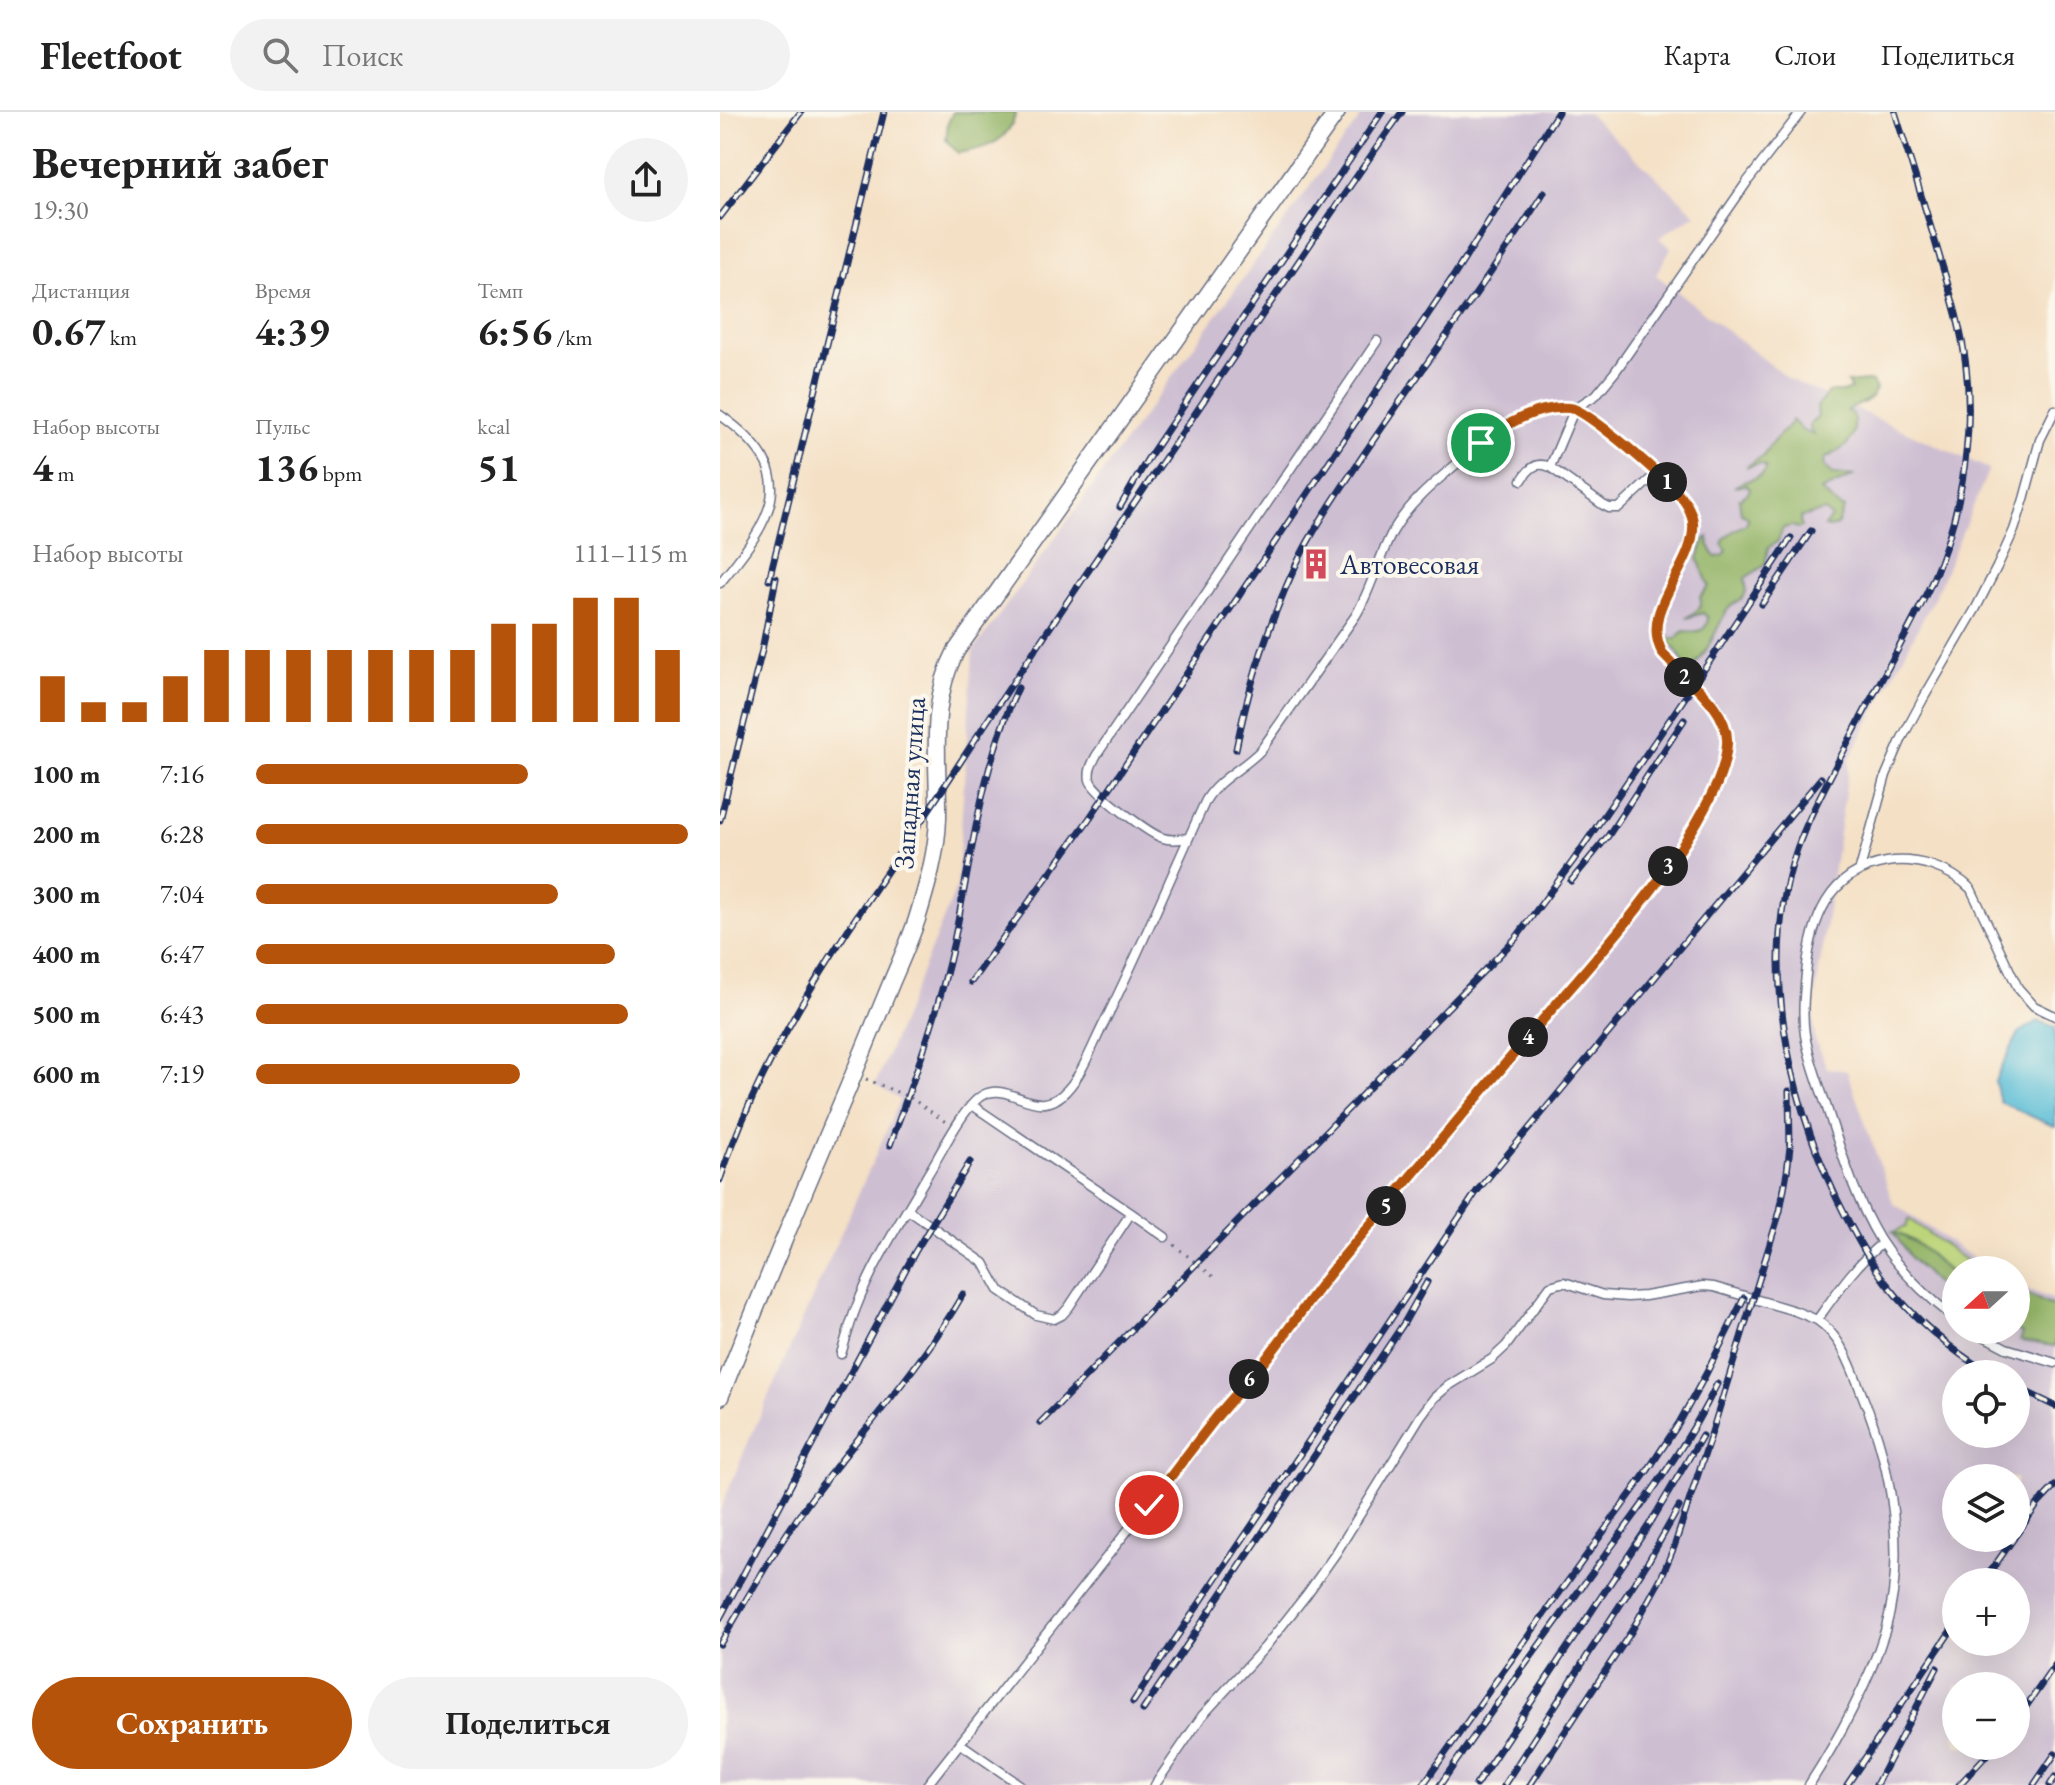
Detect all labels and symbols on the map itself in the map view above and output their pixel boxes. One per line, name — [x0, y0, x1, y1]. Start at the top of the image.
pin — [1447, 409, 1515, 477]
pin: 1 — [1647, 462, 1687, 502]
place label: Автовесовая — [1339, 546, 1479, 582]
building icon: Автовесовая — [1299, 547, 1333, 581]
pin: 2 — [1664, 657, 1704, 697]
street label: Западная улица — [885, 695, 933, 870]
pin: 3 — [1648, 846, 1688, 886]
pin: 4 — [1508, 1017, 1548, 1057]
pin: 5 — [1366, 1186, 1406, 1226]
north arrow — [1942, 1256, 2030, 1344]
pin: 6 — [1229, 1359, 1269, 1399]
pin — [1115, 1471, 1183, 1539]

